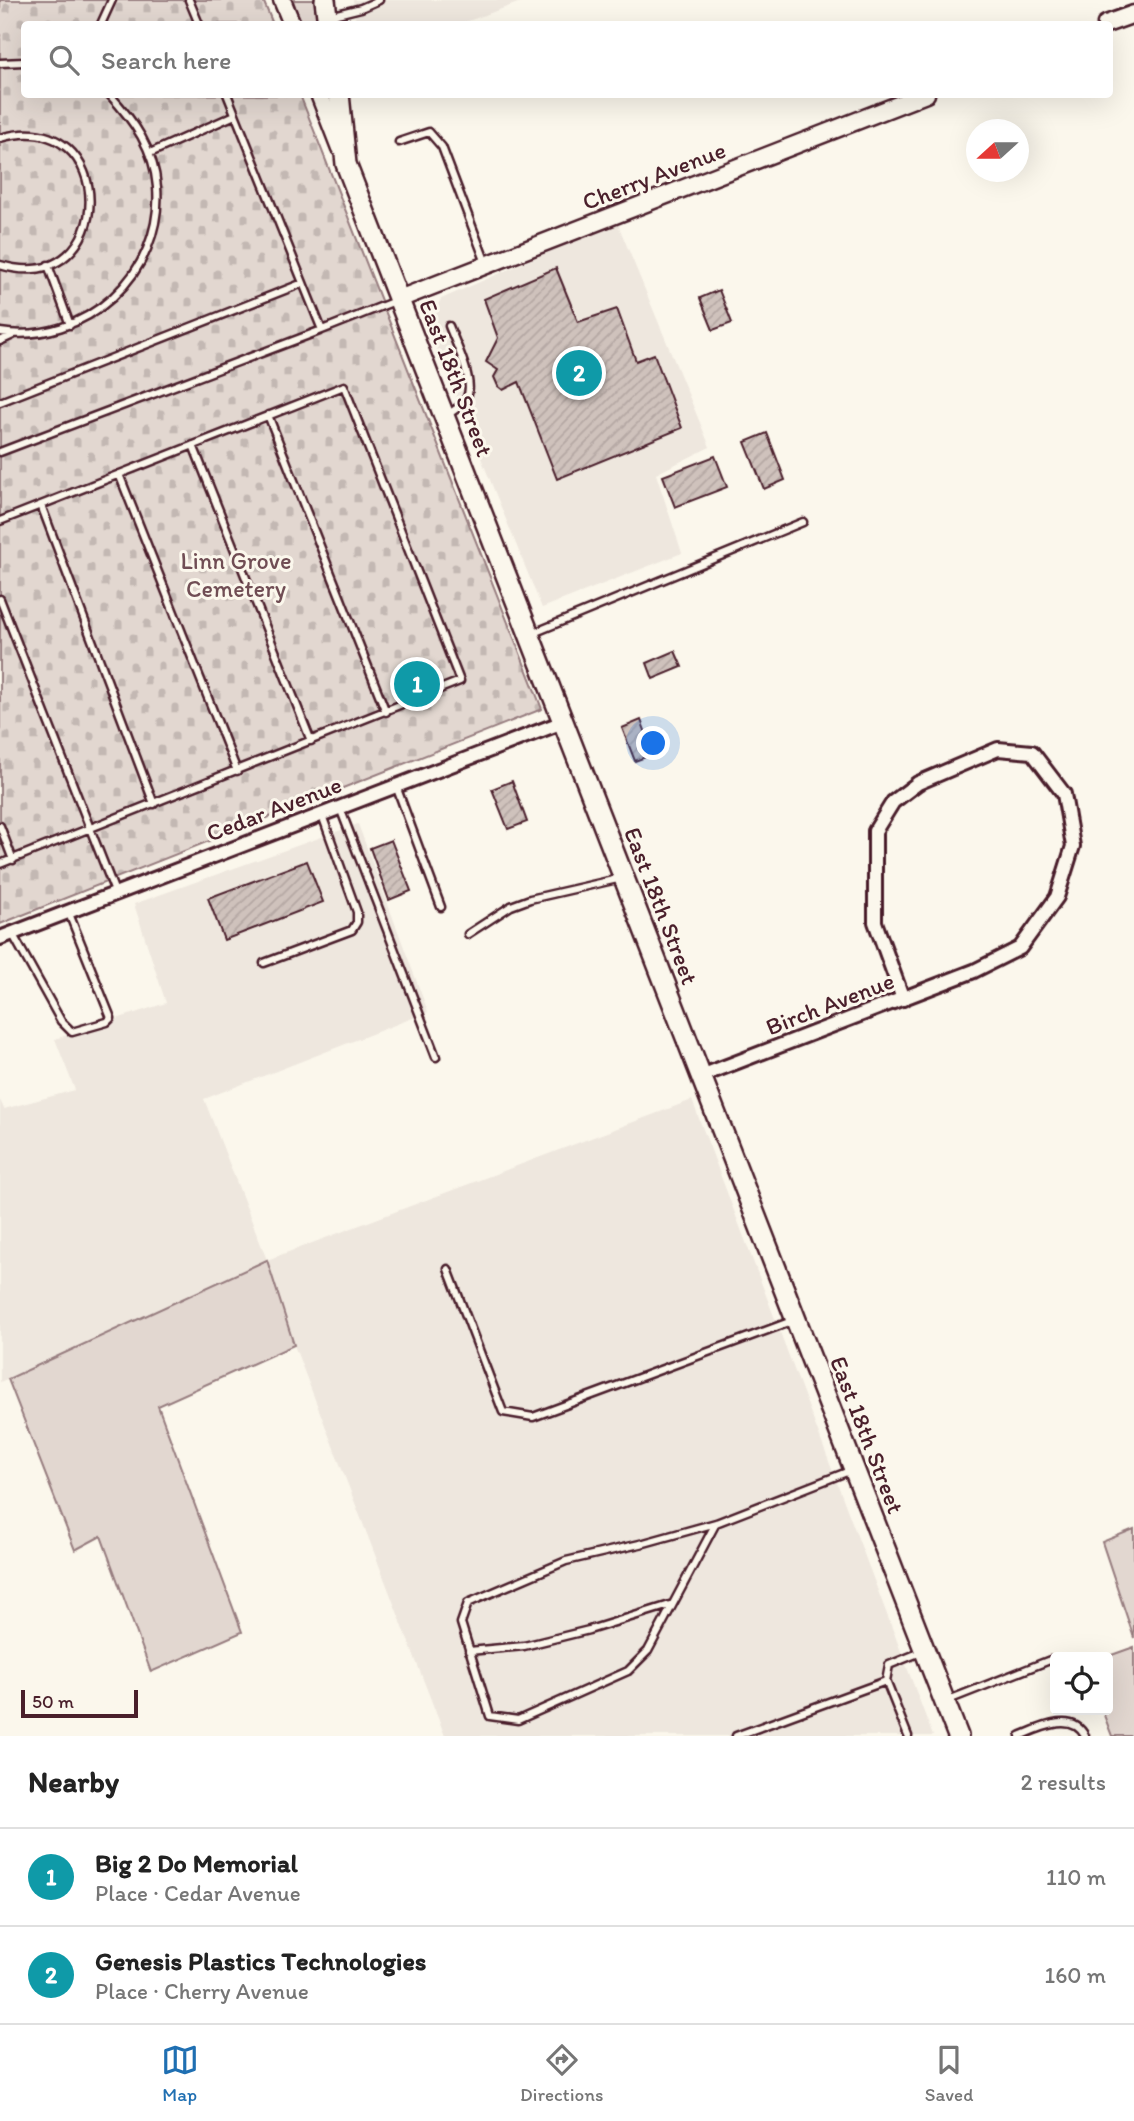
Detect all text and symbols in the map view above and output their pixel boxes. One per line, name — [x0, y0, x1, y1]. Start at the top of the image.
search box — [21, 21, 1113, 98]
icon: search — [45, 41, 83, 79]
text: Search here — [101, 44, 231, 76]
north arrow — [966, 119, 1029, 182]
street label: Cherry Avenue — [578, 135, 730, 216]
street label: East 18th Street — [413, 295, 500, 461]
pin: 2 — [556, 347, 602, 399]
park label: Linn Grove Cemetery — [181, 546, 291, 603]
pin: 1 — [394, 658, 440, 710]
your location — [636, 726, 670, 760]
street label: Cedar Avenue — [202, 769, 346, 848]
street label: East 18th Street — [618, 823, 705, 989]
street label: Birch Avenue — [761, 966, 898, 1041]
street label: East 18th Street — [824, 1352, 911, 1518]
map controls — [1050, 1652, 1113, 1715]
button: locate — [1050, 1652, 1113, 1715]
scale bar — [21, 1687, 138, 1719]
text: 50 m — [32, 1690, 74, 1713]
text: Nearby — [28, 1763, 119, 1800]
text: 2 results — [1020, 1768, 1106, 1796]
text: Big 2 Do Memorial — [95, 1847, 298, 1879]
text: 1 — [46, 1863, 56, 1891]
text: 110 m — [1046, 1863, 1106, 1891]
text: Place · Cedar Avenue — [95, 1879, 301, 1907]
text: Genesis Plastics Technologies — [95, 1945, 426, 1977]
text: 2 — [45, 1961, 57, 1989]
text: 160 m — [1044, 1961, 1106, 1989]
text: Place · Cherry Avenue — [95, 1977, 309, 2005]
tab: Map — [161, 2041, 199, 2106]
tab: Directions — [520, 2041, 604, 2106]
tab: Saved — [925, 2041, 973, 2106]

